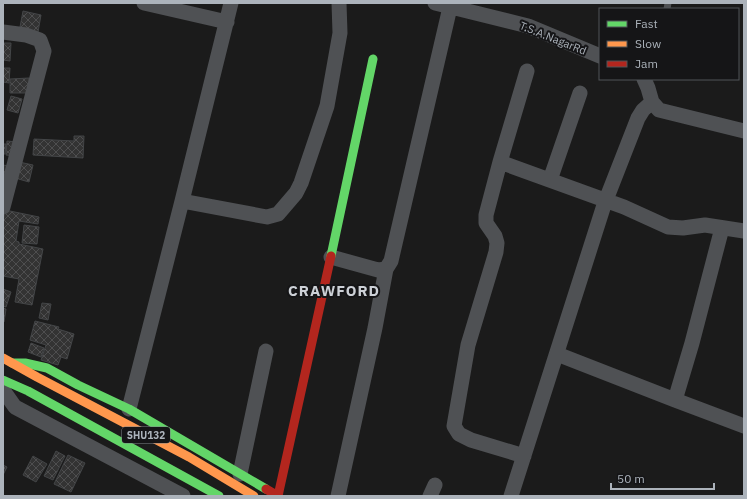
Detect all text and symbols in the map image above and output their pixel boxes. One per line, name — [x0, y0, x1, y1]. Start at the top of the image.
legend — [599, 8, 739, 80]
text: Fast — [635, 16, 658, 31]
street label: T.S.A.NagarRd — [518, 18, 588, 58]
text: Slow — [635, 36, 661, 51]
text: Jam — [635, 56, 658, 71]
district label: CRAWFORD — [288, 281, 380, 300]
road number: SHU132 — [122, 427, 170, 443]
scale bar — [611, 465, 714, 491]
text: 50 m — [617, 471, 645, 486]

